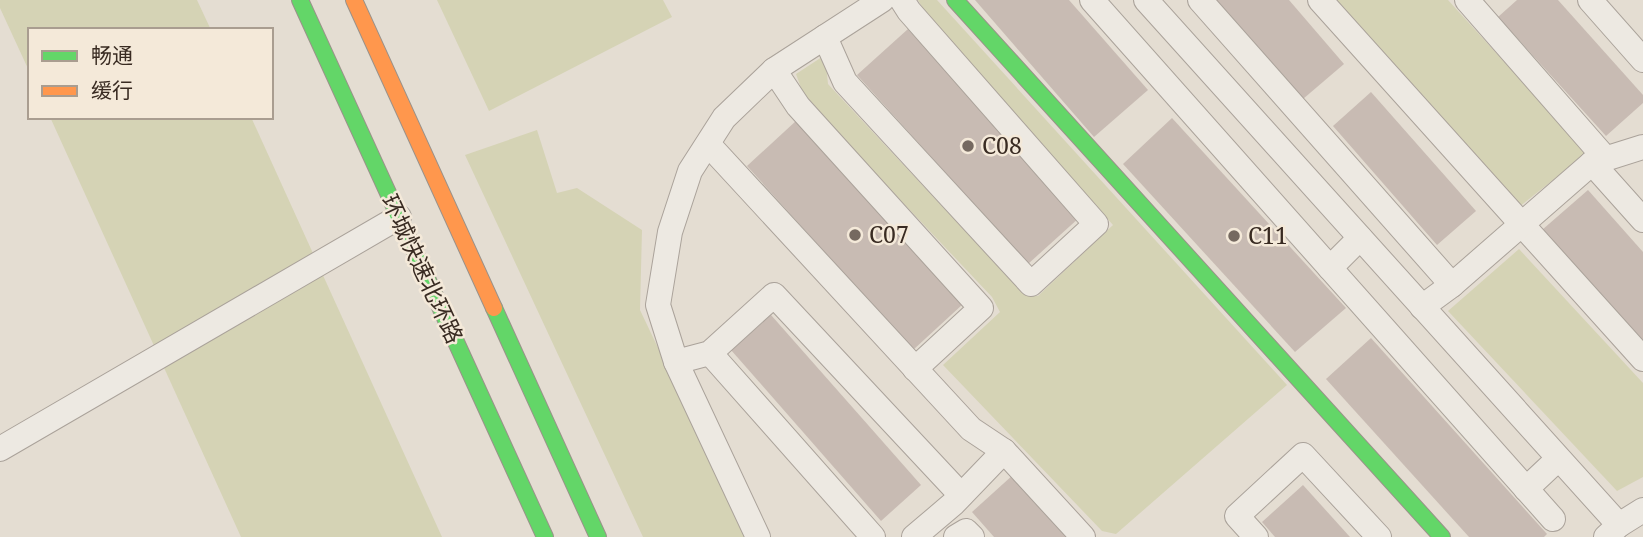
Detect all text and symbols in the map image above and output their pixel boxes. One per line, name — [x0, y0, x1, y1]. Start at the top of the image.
legend — [28, 28, 273, 119]
text: 畅通 — [91, 41, 133, 69]
text: 缓行 — [91, 76, 133, 104]
place label: C08 — [982, 129, 1022, 161]
marker: C08 — [960, 138, 976, 154]
street label: 环城快速北环路 — [374, 189, 471, 348]
place label: C07 — [869, 218, 909, 250]
place label: C11 — [1248, 219, 1288, 251]
marker: C07 — [847, 227, 863, 243]
marker: C11 — [1226, 228, 1242, 244]

